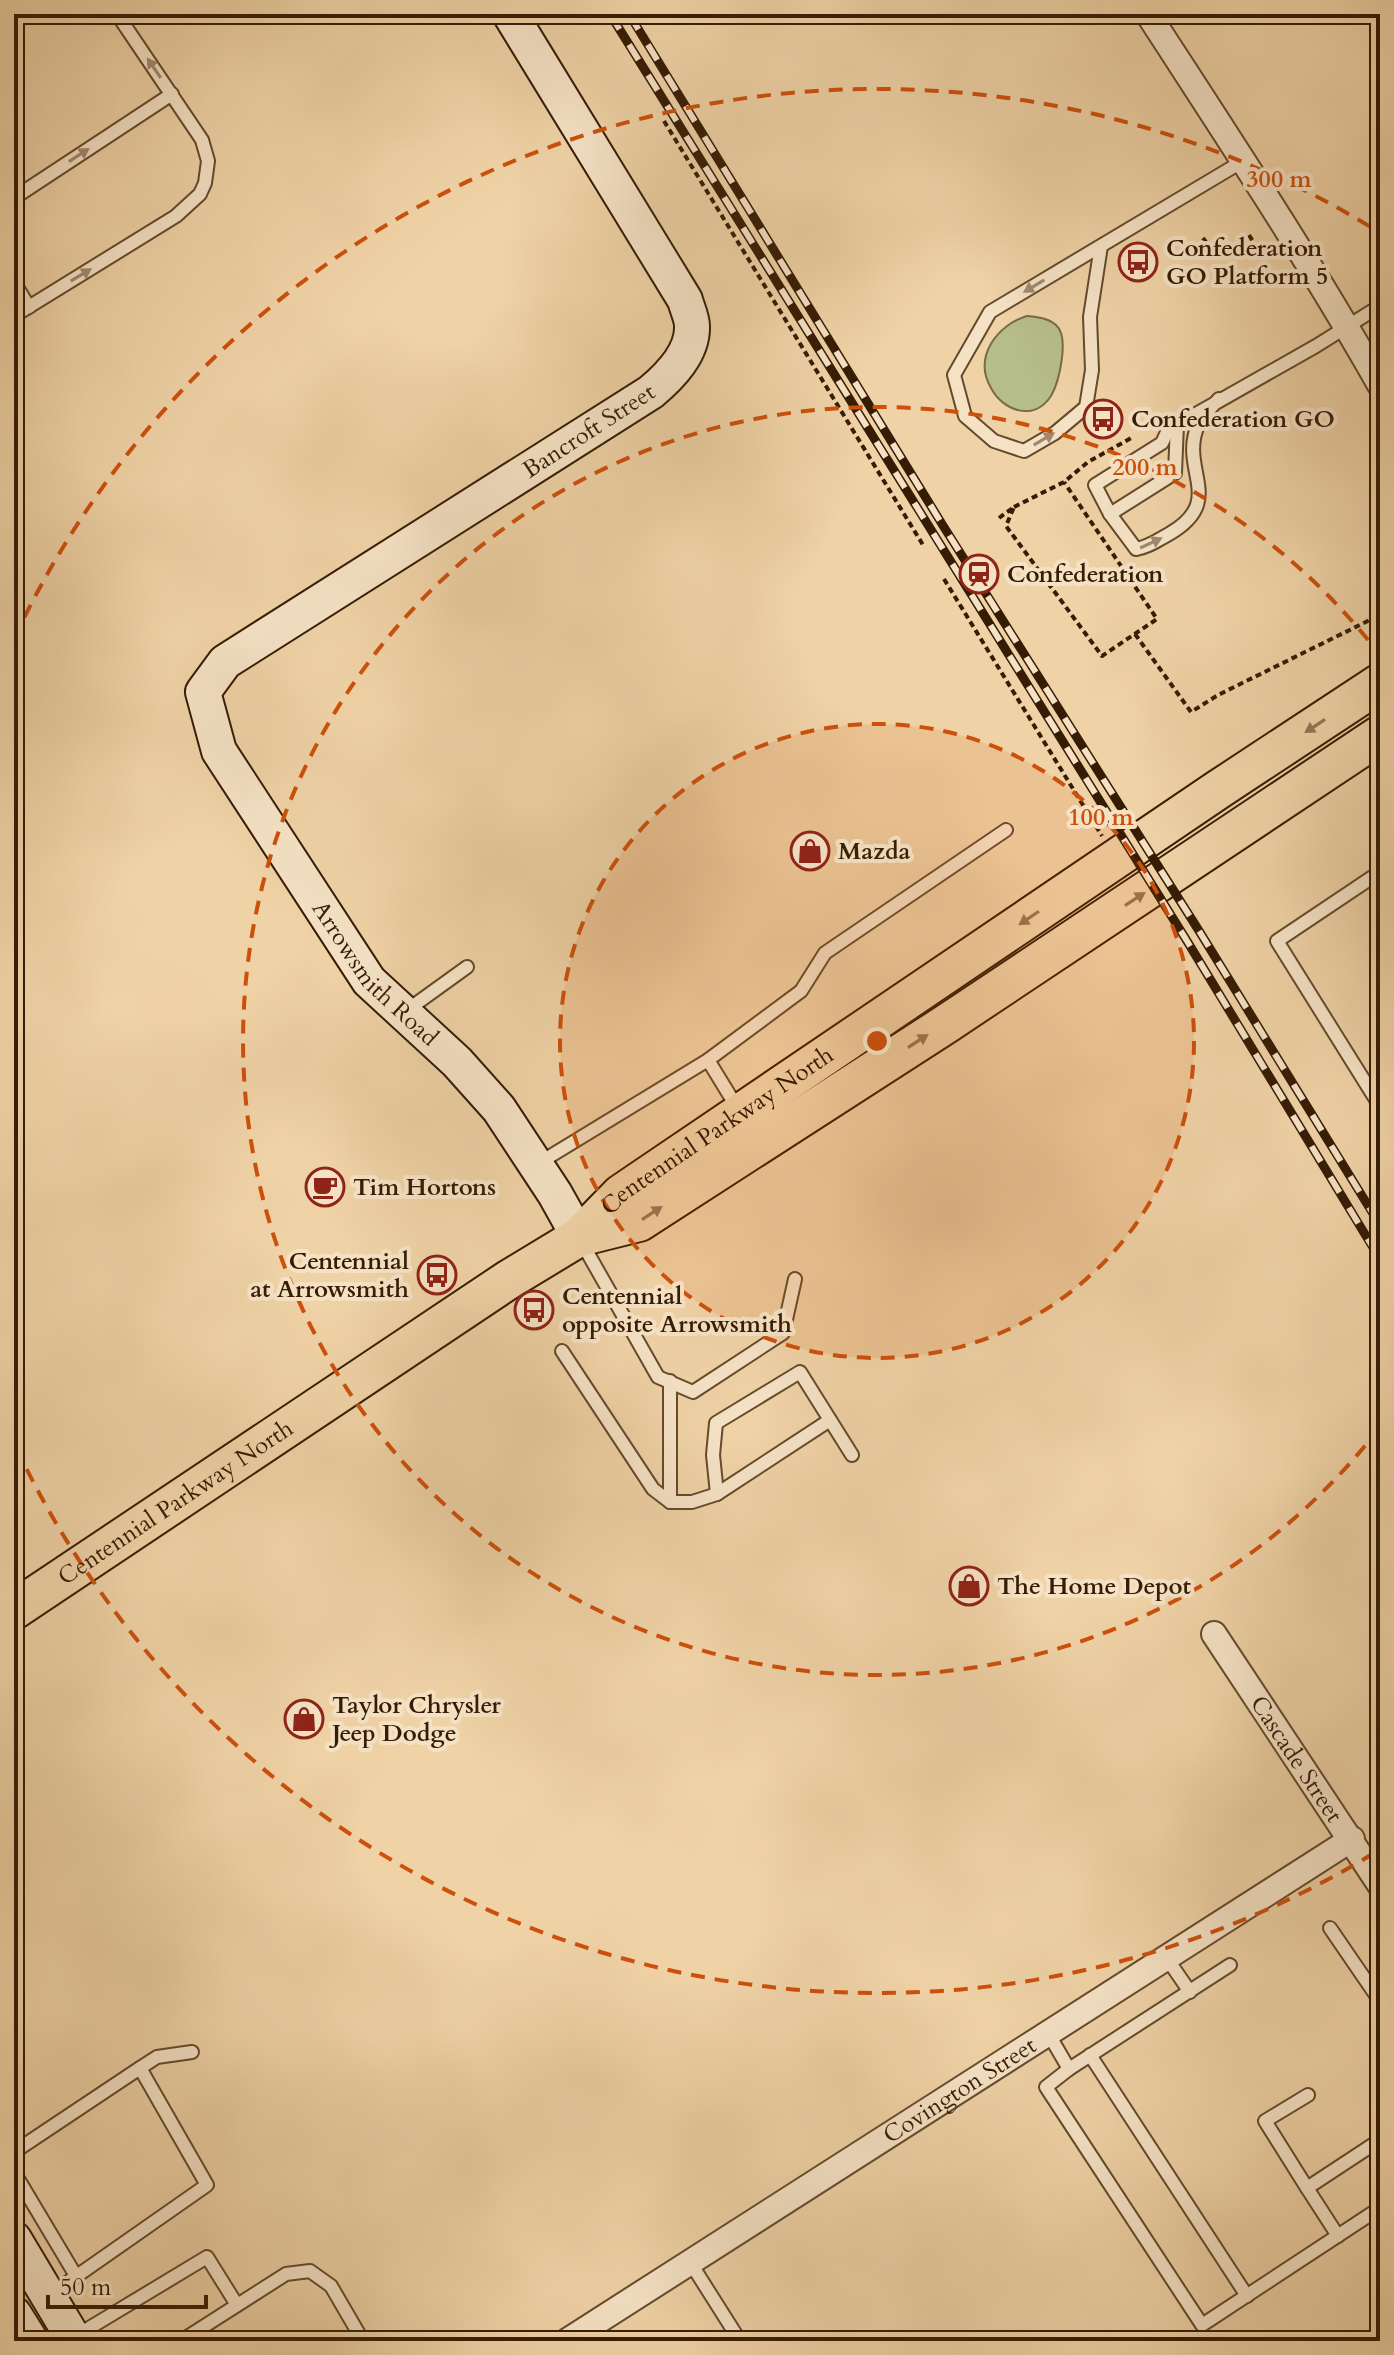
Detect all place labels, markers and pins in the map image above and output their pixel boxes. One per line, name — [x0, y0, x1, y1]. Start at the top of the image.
place label: Confederation GO Platform 5 — [1166, 232, 1328, 293]
bus stop icon: Confederation GO Platform 5 — [1117, 241, 1159, 283]
bus stop icon: Confederation GO — [1082, 398, 1124, 440]
place label: Confederation GO — [1131, 403, 1335, 436]
station icon: Confederation — [958, 553, 1000, 595]
place label: Confederation — [1007, 558, 1164, 591]
shop icon: Mazda — [789, 830, 831, 872]
place label: Mazda — [838, 835, 911, 868]
centre of rings — [863, 1027, 891, 1055]
cafe icon: Tim Hortons — [304, 1166, 346, 1208]
place label: Tim Hortons — [353, 1171, 496, 1204]
place label: Centennial at Arrowsmith — [250, 1245, 409, 1306]
bus stop icon: Centennial at Arrowsmith — [416, 1254, 458, 1296]
place label: Centennial opposite Arrowsmith — [562, 1280, 792, 1341]
bus stop icon: Centennial opposite Arrowsmith — [513, 1289, 555, 1331]
shop icon: The Home Depot — [948, 1565, 990, 1607]
place label: The Home Depot — [997, 1570, 1192, 1603]
place label: Taylor Chrysler Jeep Dodge — [329, 1689, 501, 1750]
shop icon: Taylor Chrysler Jeep Dodge — [283, 1698, 325, 1740]

